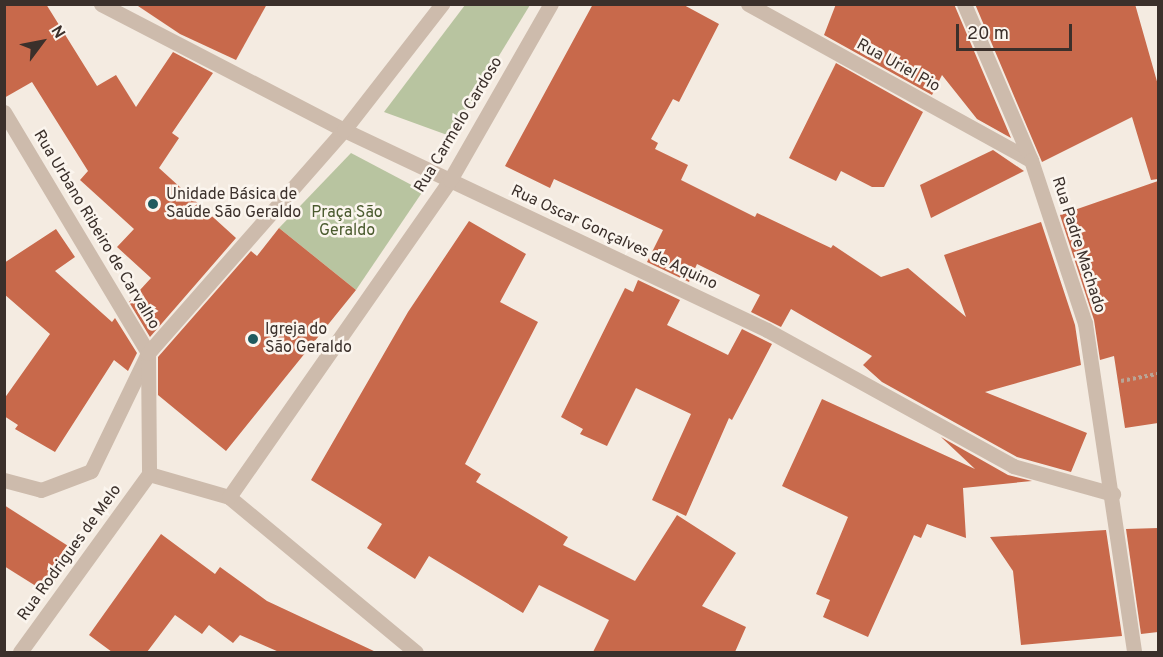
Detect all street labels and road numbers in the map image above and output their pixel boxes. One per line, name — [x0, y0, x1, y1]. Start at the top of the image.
street label: Rua Uriel Pio — [853, 35, 943, 97]
street label: Rua Carmelo Cardoso — [411, 54, 507, 196]
street label: Rua Urbano Ribeiro de Carvalho — [29, 127, 163, 333]
street label: Rua Padre Machado — [1047, 175, 1109, 315]
street label: Rua Oscar Gonçalves de Aquino — [507, 181, 721, 295]
street label: Rua Rodrigues de Melo — [14, 481, 126, 625]

